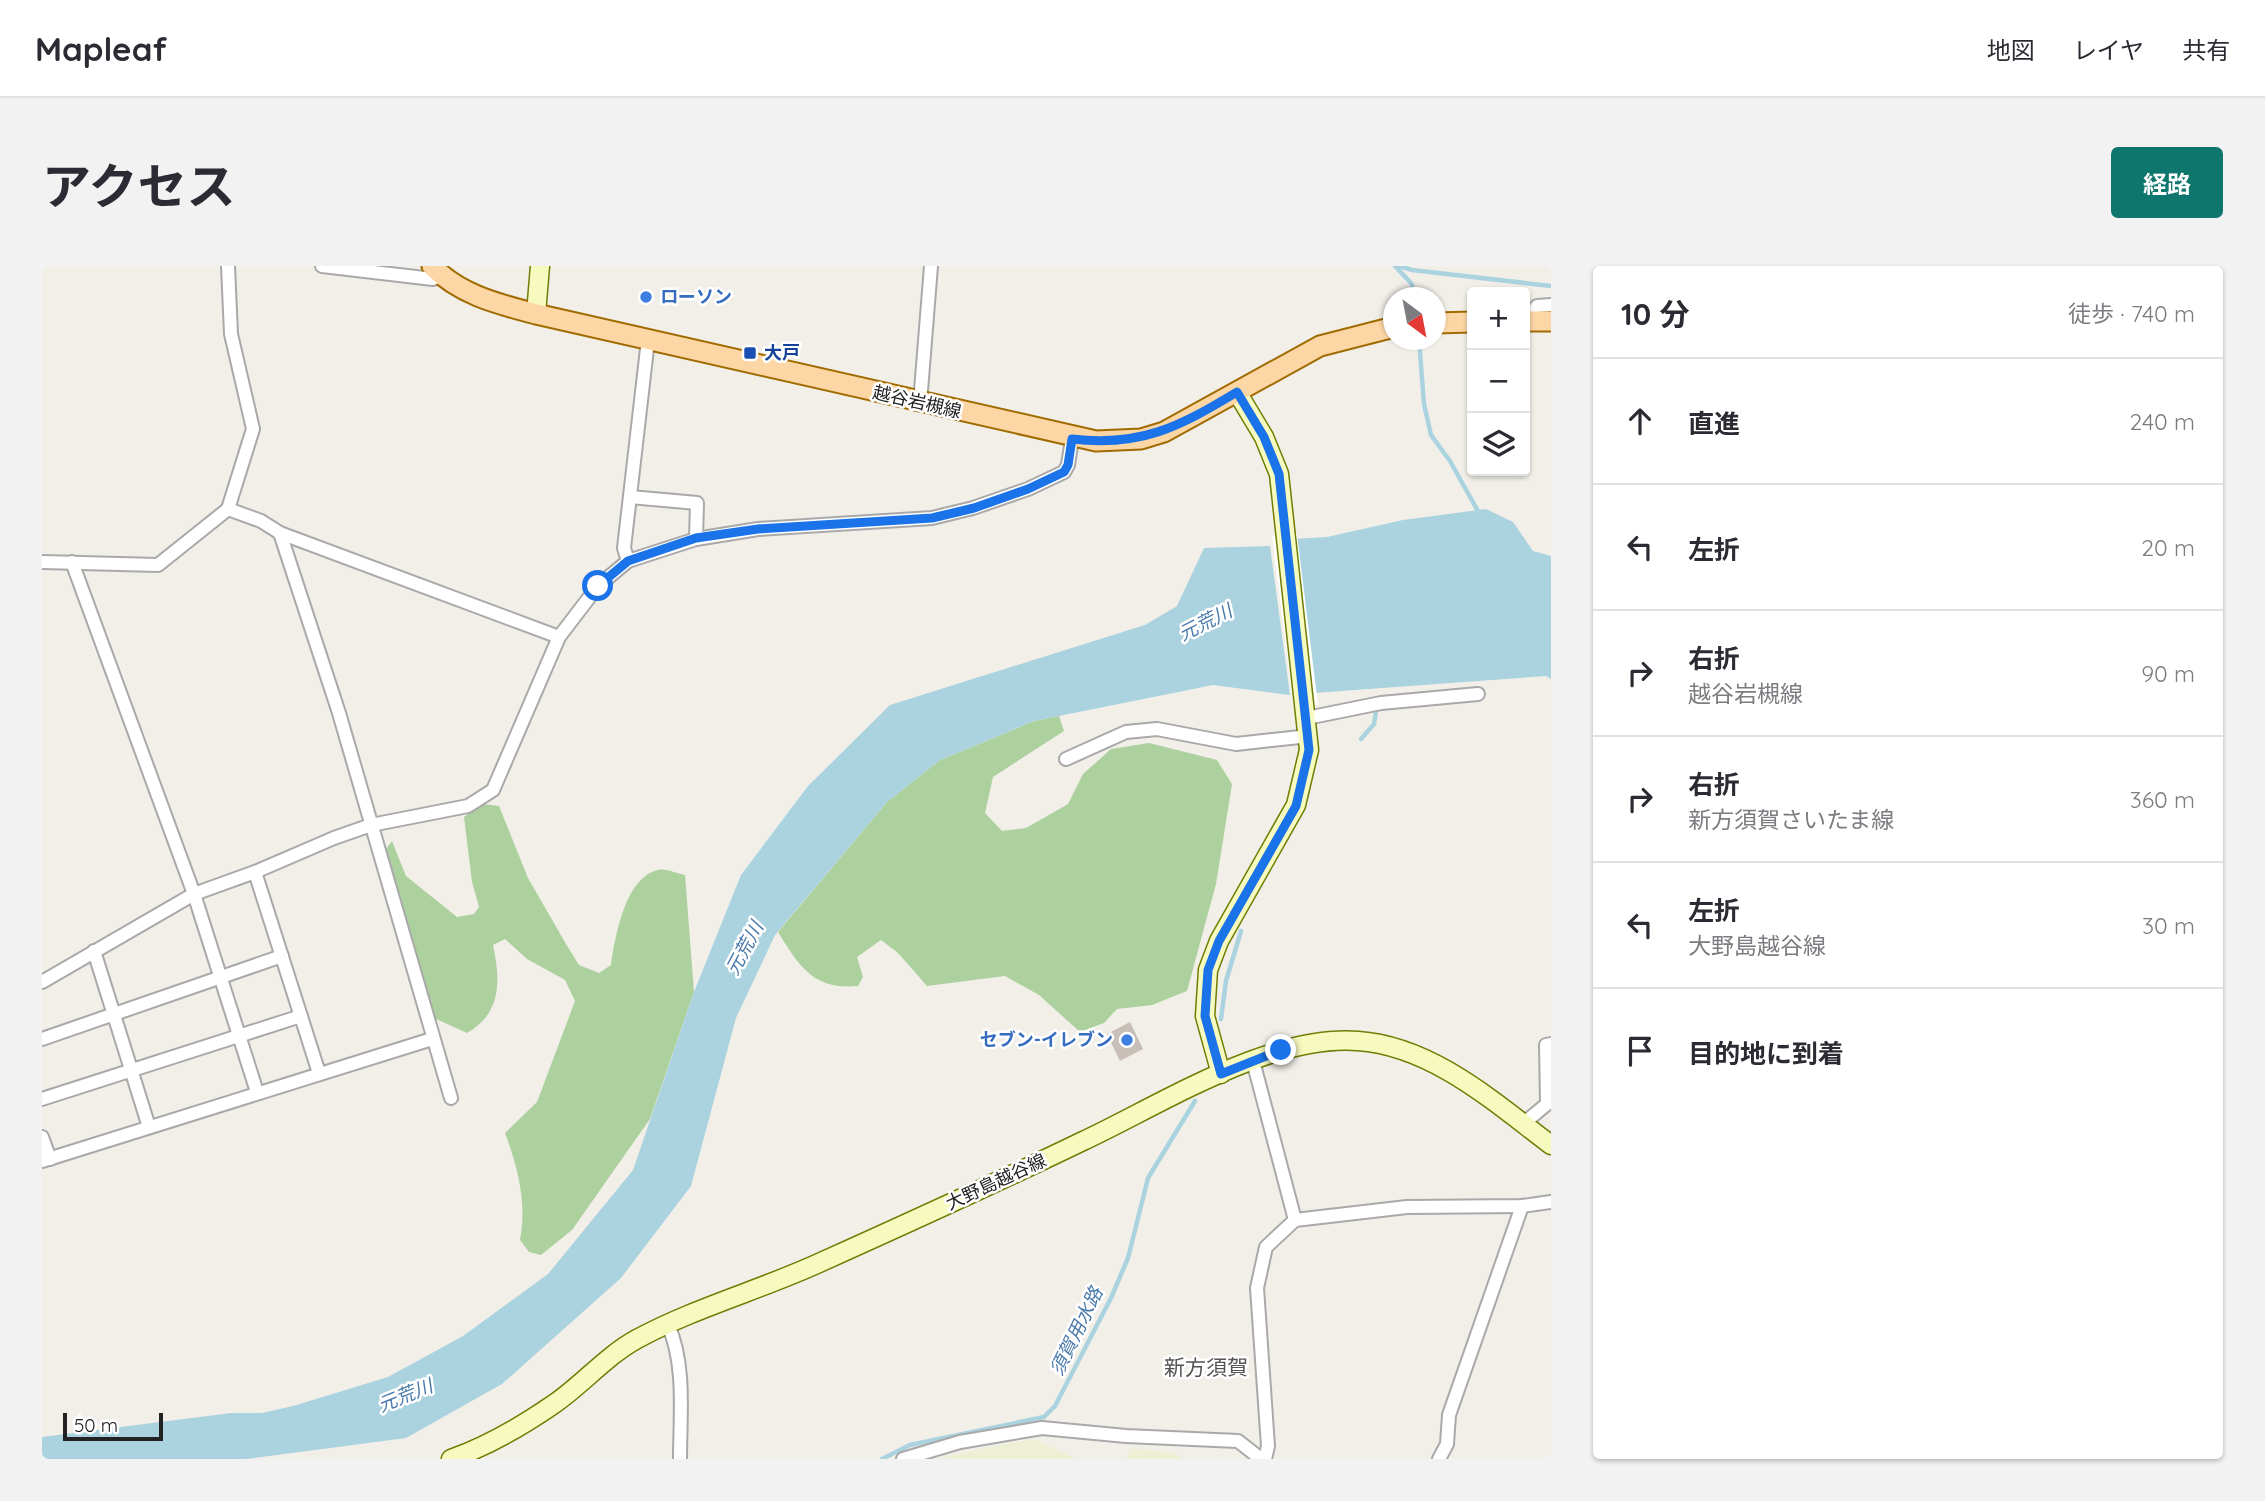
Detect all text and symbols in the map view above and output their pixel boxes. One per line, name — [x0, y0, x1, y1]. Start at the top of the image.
text: Mapleaf — [35, 28, 167, 69]
text: 地図 — [1987, 35, 2035, 65]
text: レイヤ — [2073, 35, 2144, 65]
text: 共有 — [2182, 35, 2230, 65]
button: 経路 — [2111, 147, 2223, 218]
text: アクセス — [42, 155, 236, 216]
place label: ローソン — [660, 285, 732, 308]
north arrow — [1383, 287, 1446, 350]
map controls — [1467, 287, 1530, 476]
button: + — [1467, 287, 1530, 350]
marker: ローソン — [638, 289, 654, 305]
text: 10 分 — [1621, 295, 1690, 333]
text: 徒歩 · 740 m — [2068, 299, 2195, 328]
place label: 大戸 — [764, 341, 800, 364]
marker: 大戸 — [742, 345, 758, 361]
button: − — [1467, 350, 1530, 413]
street label: 越谷岩槻線 — [871, 380, 964, 423]
icon: ahead — [1621, 402, 1659, 440]
text: 直進 — [1688, 407, 1740, 440]
text: 240 m — [2130, 407, 2195, 436]
button: layers — [1467, 413, 1530, 476]
icon: left — [1621, 528, 1659, 566]
text: 左折 — [1688, 533, 1740, 566]
text: 20 m — [2141, 533, 2195, 562]
route start — [582, 570, 613, 601]
water label: 元荒川 — [1174, 597, 1238, 646]
text: 右折 — [1688, 642, 1740, 675]
icon: right — [1621, 654, 1659, 692]
text: 90 m — [2141, 659, 2195, 688]
text: 越谷岩槻線 — [1688, 679, 1803, 708]
text: 右折 — [1688, 768, 1740, 801]
icon: right — [1621, 780, 1659, 818]
text: 360 m — [2130, 785, 2195, 814]
text: 新方須賀さいたま線 — [1688, 805, 1894, 834]
text: 左折 — [1688, 894, 1740, 927]
icon: left — [1621, 906, 1659, 944]
text: 30 m — [2142, 911, 2195, 940]
water label: 元荒川 — [720, 915, 769, 979]
text: 大野島越谷線 — [1688, 931, 1826, 960]
place label: セブン-イレブン — [980, 1028, 1113, 1051]
marker: セブン-イレブン — [1119, 1032, 1135, 1048]
icon: arrive — [1621, 1032, 1659, 1070]
route end — [1265, 1034, 1296, 1065]
text: 目的地に到着 — [1688, 1037, 1844, 1070]
street label: 大野島越谷線 — [942, 1148, 1050, 1215]
water label: 須賀用水路 — [1044, 1281, 1108, 1379]
district label: 新方須賀 — [1164, 1354, 1248, 1380]
water label: 元荒川 — [374, 1372, 438, 1417]
scale bar — [63, 1410, 163, 1442]
text: 50 m — [74, 1413, 118, 1437]

